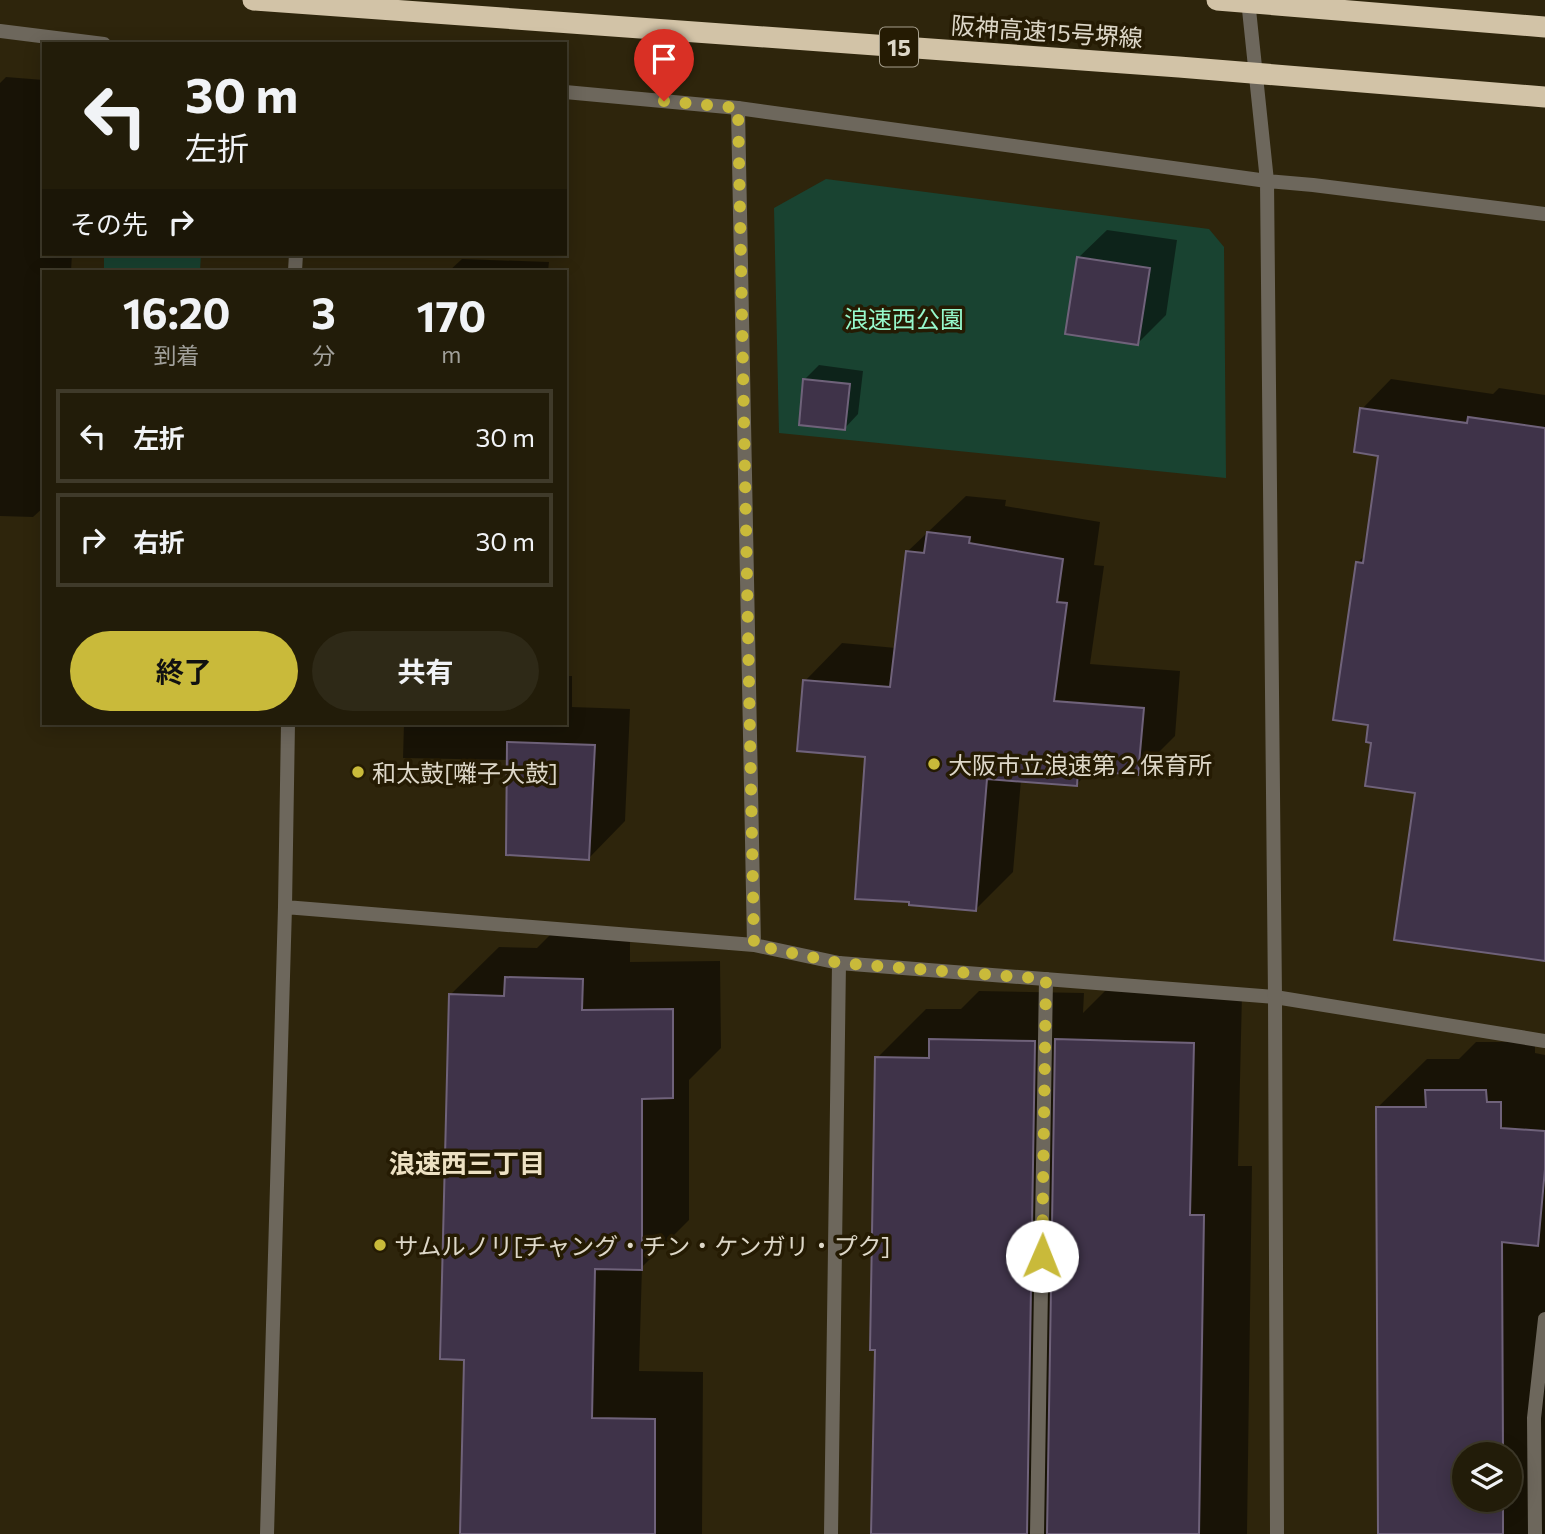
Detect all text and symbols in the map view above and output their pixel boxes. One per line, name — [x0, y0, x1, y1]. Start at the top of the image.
street label: 阪神高速15号堺線 — [950, 10, 1144, 52]
road number: 15 — [880, 28, 918, 66]
pin — [634, 29, 694, 101]
icon: arrive — [645, 40, 683, 78]
text: 30 m — [185, 63, 298, 123]
icon: left — [70, 70, 161, 161]
text: 左折 — [185, 127, 249, 167]
icon: right — [162, 203, 200, 241]
text: その先 — [70, 208, 148, 239]
text: 16:20 — [123, 286, 230, 338]
text: 3 — [311, 286, 336, 338]
text: 170 — [416, 289, 486, 341]
park label: 浪速西公園 — [844, 304, 964, 333]
text: m — [441, 340, 461, 368]
text: 到着 — [154, 341, 200, 369]
text: 分 — [312, 341, 335, 369]
icon: left — [74, 417, 112, 455]
text: 30 m — [476, 421, 535, 452]
text: 左折 — [133, 422, 185, 453]
icon: right — [74, 521, 112, 559]
text: 30 m — [476, 525, 535, 556]
text: 右折 — [133, 526, 185, 557]
button: 終了 — [70, 631, 298, 711]
button: 共有 — [312, 631, 539, 711]
place label: 大阪市立浪速第２保育所 — [948, 750, 1212, 779]
marker: 大阪市立浪速第２保育所 — [926, 756, 942, 772]
place label: 和太鼓[囃子大鼓] — [372, 758, 558, 787]
marker: 和太鼓[囃子大鼓] — [350, 764, 366, 780]
district label: 浪速西三丁目 — [389, 1147, 545, 1178]
position arrow — [1005, 1219, 1079, 1293]
place label: サムルノリ[チャング・チン・ケンガリ・プク] — [394, 1231, 890, 1260]
marker: サムルノリ[チャング・チン・ケンガリ・プク] — [372, 1237, 388, 1253]
map controls — [1452, 1442, 1522, 1512]
button: layers — [1452, 1442, 1522, 1512]

